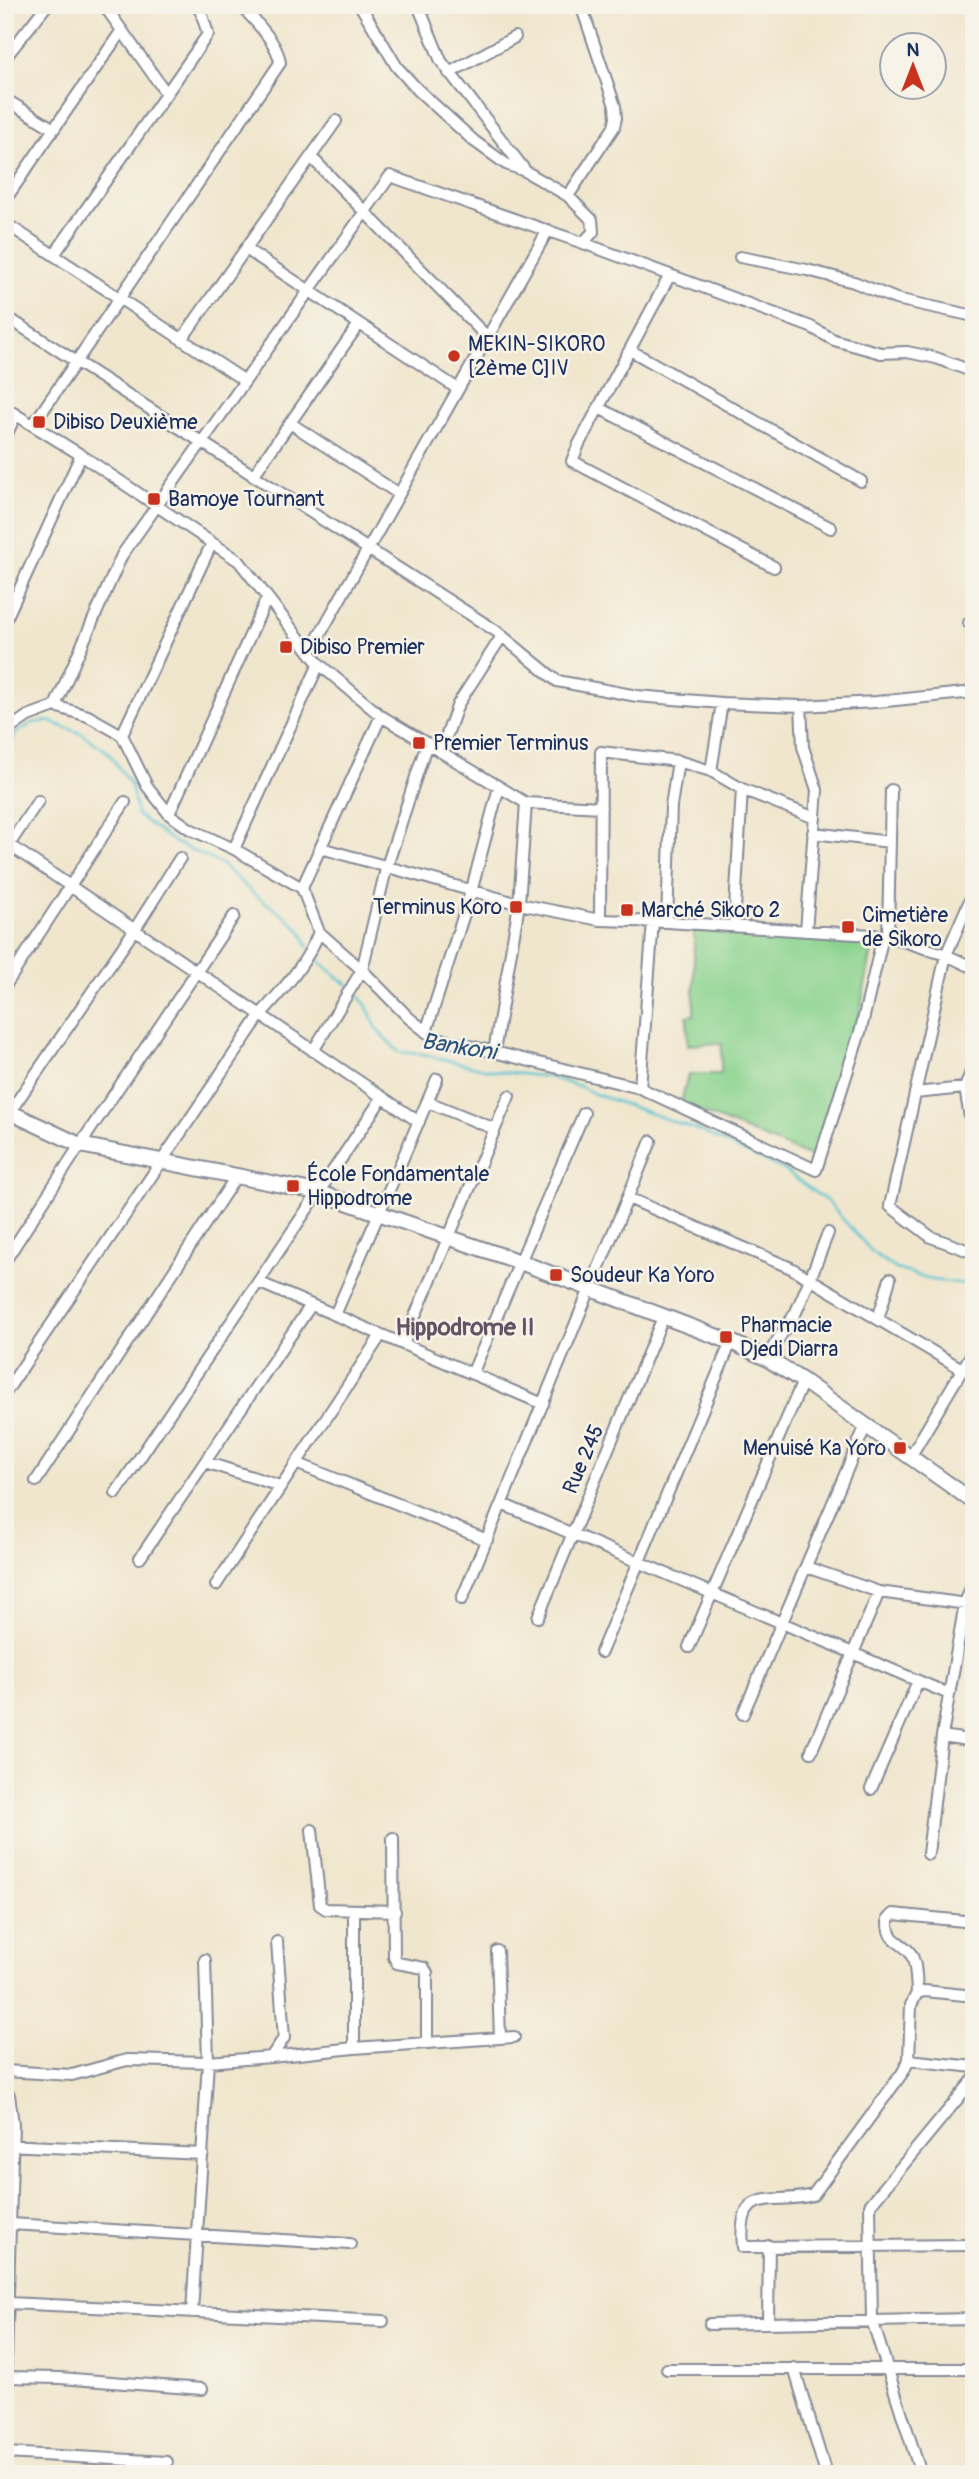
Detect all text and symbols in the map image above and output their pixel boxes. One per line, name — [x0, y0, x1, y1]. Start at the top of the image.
north arrow — [878, 32, 948, 102]
text: N — [907, 38, 920, 62]
place label: MEKIN-SIKORO [2ème C]IV — [468, 331, 605, 382]
marker: MEKIN-SIKORO [2ème C]IV — [446, 348, 462, 364]
place label: Dibiso Deuxième — [53, 409, 198, 436]
marker: Dibiso Deuxième — [31, 414, 47, 430]
place label: Bamoye Tournant — [168, 486, 325, 513]
marker: Bamoye Tournant — [146, 491, 162, 507]
place label: Dibiso Premier — [300, 634, 425, 661]
marker: Dibiso Premier — [278, 639, 294, 655]
place label: Premier Terminus — [433, 730, 589, 757]
marker: Premier Terminus — [411, 735, 427, 751]
place label: Terminus Koro — [373, 894, 502, 921]
place label: Marché Sikoro 2 — [641, 897, 780, 924]
marker: Terminus Koro — [508, 899, 524, 915]
marker: Marché Sikoro 2 — [619, 902, 635, 918]
place label: Cimetière de Sikoro — [862, 902, 949, 953]
marker: Cimetière de Sikoro — [840, 919, 856, 935]
water label: Bankoni — [420, 1026, 502, 1067]
place label: École Fondamentale Hippodrome — [307, 1161, 490, 1212]
marker: École Fondamentale Hippodrome — [285, 1178, 301, 1194]
place label: Soudeur Ka Yoro — [570, 1262, 714, 1289]
marker: Soudeur Ka Yoro — [548, 1267, 564, 1283]
place label: Pharmacie Djedi Diarra — [740, 1312, 838, 1363]
district label: Hippodrome II — [396, 1313, 534, 1342]
marker: Pharmacie Djedi Diarra — [718, 1329, 734, 1345]
street label: Rue 245 — [557, 1420, 610, 1498]
place label: Menuisé Ka Yoro — [743, 1435, 886, 1462]
marker: Menuisé Ka Yoro — [892, 1440, 908, 1456]

